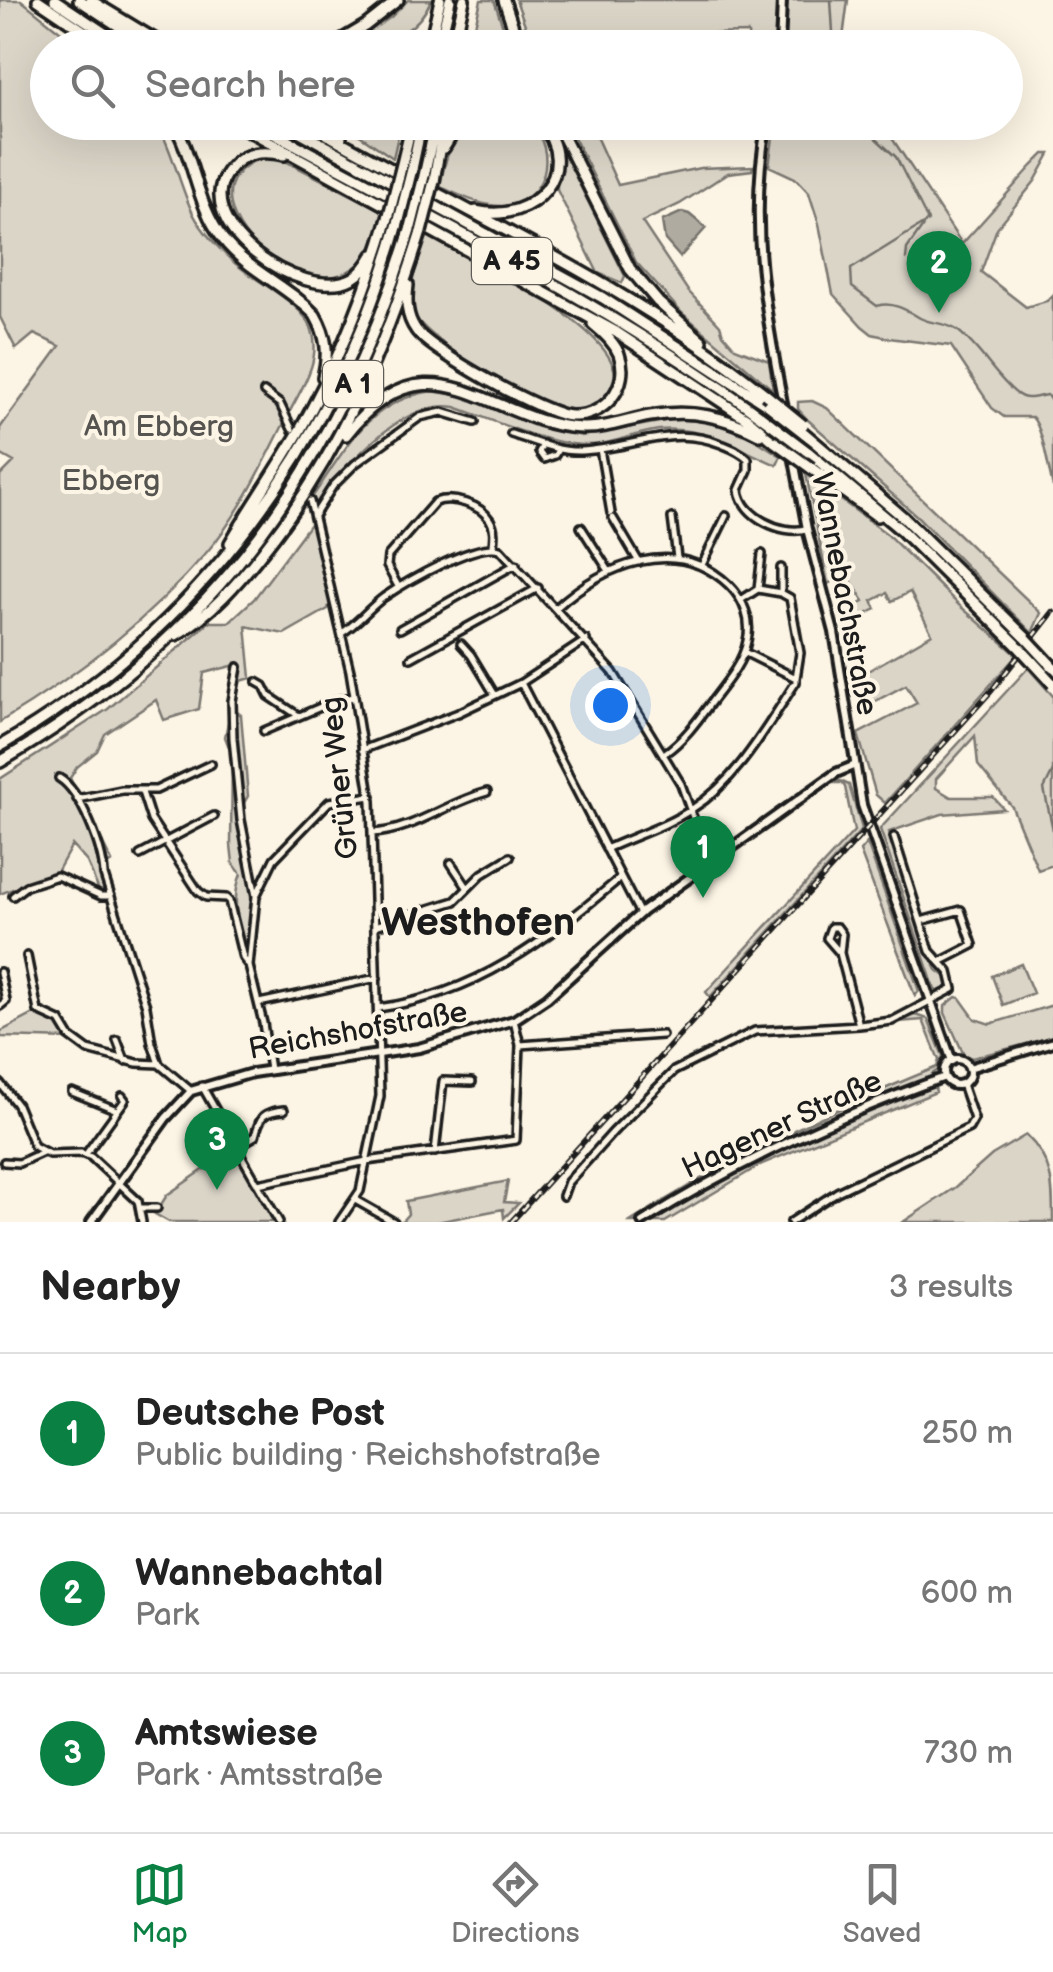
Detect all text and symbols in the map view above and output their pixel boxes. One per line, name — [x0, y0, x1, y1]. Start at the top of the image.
search box — [30, 30, 1023, 140]
icon: search — [65, 58, 120, 113]
text: Search here — [145, 63, 356, 108]
pin: 2 — [906, 230, 972, 313]
road number: A 45 — [472, 238, 552, 284]
road number: A 1 — [323, 361, 383, 407]
park label: Am Ebberg — [84, 409, 234, 445]
park label: Ebberg — [62, 463, 160, 499]
street label: Wannebachstraße — [803, 470, 885, 718]
your location — [585, 680, 636, 731]
street label: Grüner Weg — [314, 695, 366, 861]
pin: 1 — [670, 816, 736, 898]
district label: Westhofen — [381, 899, 575, 947]
street label: Reichshofstraße — [246, 994, 470, 1068]
street label: Hagener Straße — [676, 1063, 888, 1187]
pin: 3 — [184, 1108, 250, 1190]
text: Nearby — [40, 1262, 180, 1313]
text: 3 results — [889, 1268, 1013, 1307]
text: Deutsche Post — [135, 1391, 385, 1436]
text: 1 — [66, 1414, 79, 1453]
text: 250 m — [922, 1414, 1013, 1453]
text: Public building · Reichshofstraße — [135, 1436, 600, 1475]
text: Wannebachtal — [135, 1551, 383, 1596]
text: 2 — [63, 1574, 82, 1613]
text: 600 m — [921, 1574, 1013, 1613]
text: Park — [135, 1596, 199, 1635]
text: Amtswiese — [135, 1711, 318, 1756]
text: 3 — [63, 1734, 82, 1773]
text: 730 m — [924, 1734, 1013, 1773]
text: Park · Amtsstraße — [135, 1756, 383, 1795]
tab: Map — [132, 1857, 188, 1950]
tab: Directions — [451, 1857, 580, 1950]
tab: Saved — [843, 1857, 921, 1950]

